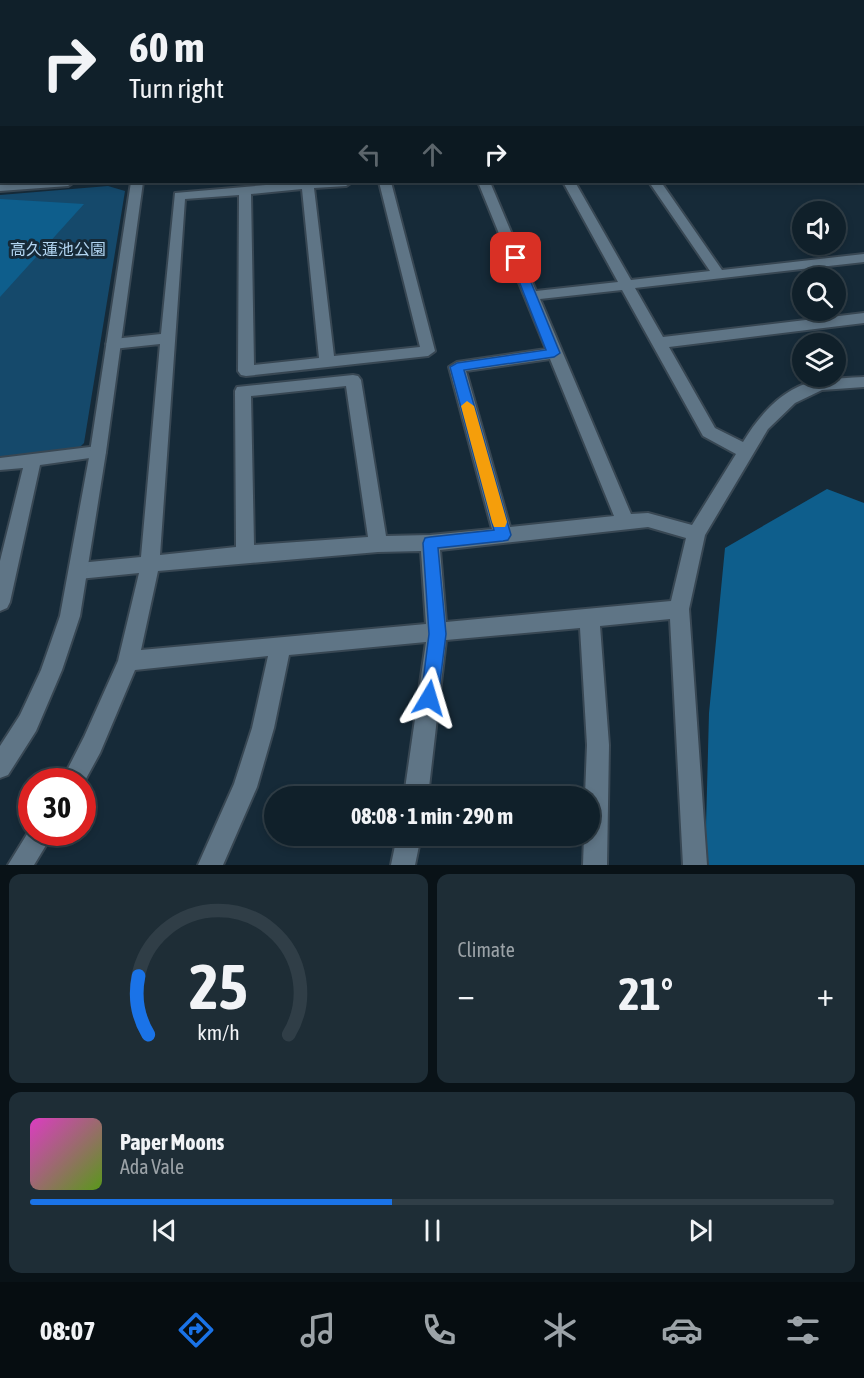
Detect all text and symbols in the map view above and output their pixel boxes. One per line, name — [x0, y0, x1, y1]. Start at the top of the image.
text: 60 m — [129, 23, 204, 71]
icon: right — [30, 24, 108, 102]
text: Turn right — [129, 73, 224, 104]
icon: left — [353, 138, 386, 171]
icon: ahead — [416, 138, 449, 171]
icon: right — [479, 138, 512, 171]
map controls — [792, 201, 846, 387]
button: sound — [792, 201, 846, 255]
pin — [490, 232, 541, 283]
park label: 高久蓮池公園 — [10, 240, 106, 258]
icon: arrive — [499, 241, 532, 274]
button: search — [792, 267, 846, 321]
button: layers — [792, 333, 846, 387]
position arrow — [397, 666, 461, 730]
speed limit sign: 30 — [18, 768, 96, 846]
text: 08:08 · 1 min · 290 m — [351, 803, 513, 829]
text: Climate — [458, 938, 515, 961]
text: 25 — [189, 951, 248, 1022]
text: 21° — [618, 968, 673, 1020]
text: − — [458, 975, 475, 1013]
text: + — [817, 975, 834, 1013]
text: km/h — [197, 1021, 240, 1046]
text: Paper Moons — [120, 1129, 224, 1155]
text: Ada Vale — [120, 1155, 184, 1178]
icon: previous — [148, 1214, 181, 1247]
icon: pause — [416, 1214, 449, 1247]
icon: next — [684, 1214, 717, 1247]
icon: directions — [175, 1309, 217, 1351]
icon: music — [297, 1309, 339, 1351]
icon: phone — [418, 1309, 460, 1351]
icon: climate — [539, 1309, 581, 1351]
icon: car — [661, 1309, 703, 1351]
icon: filters — [782, 1309, 824, 1351]
text: 08:07 — [40, 1315, 96, 1346]

